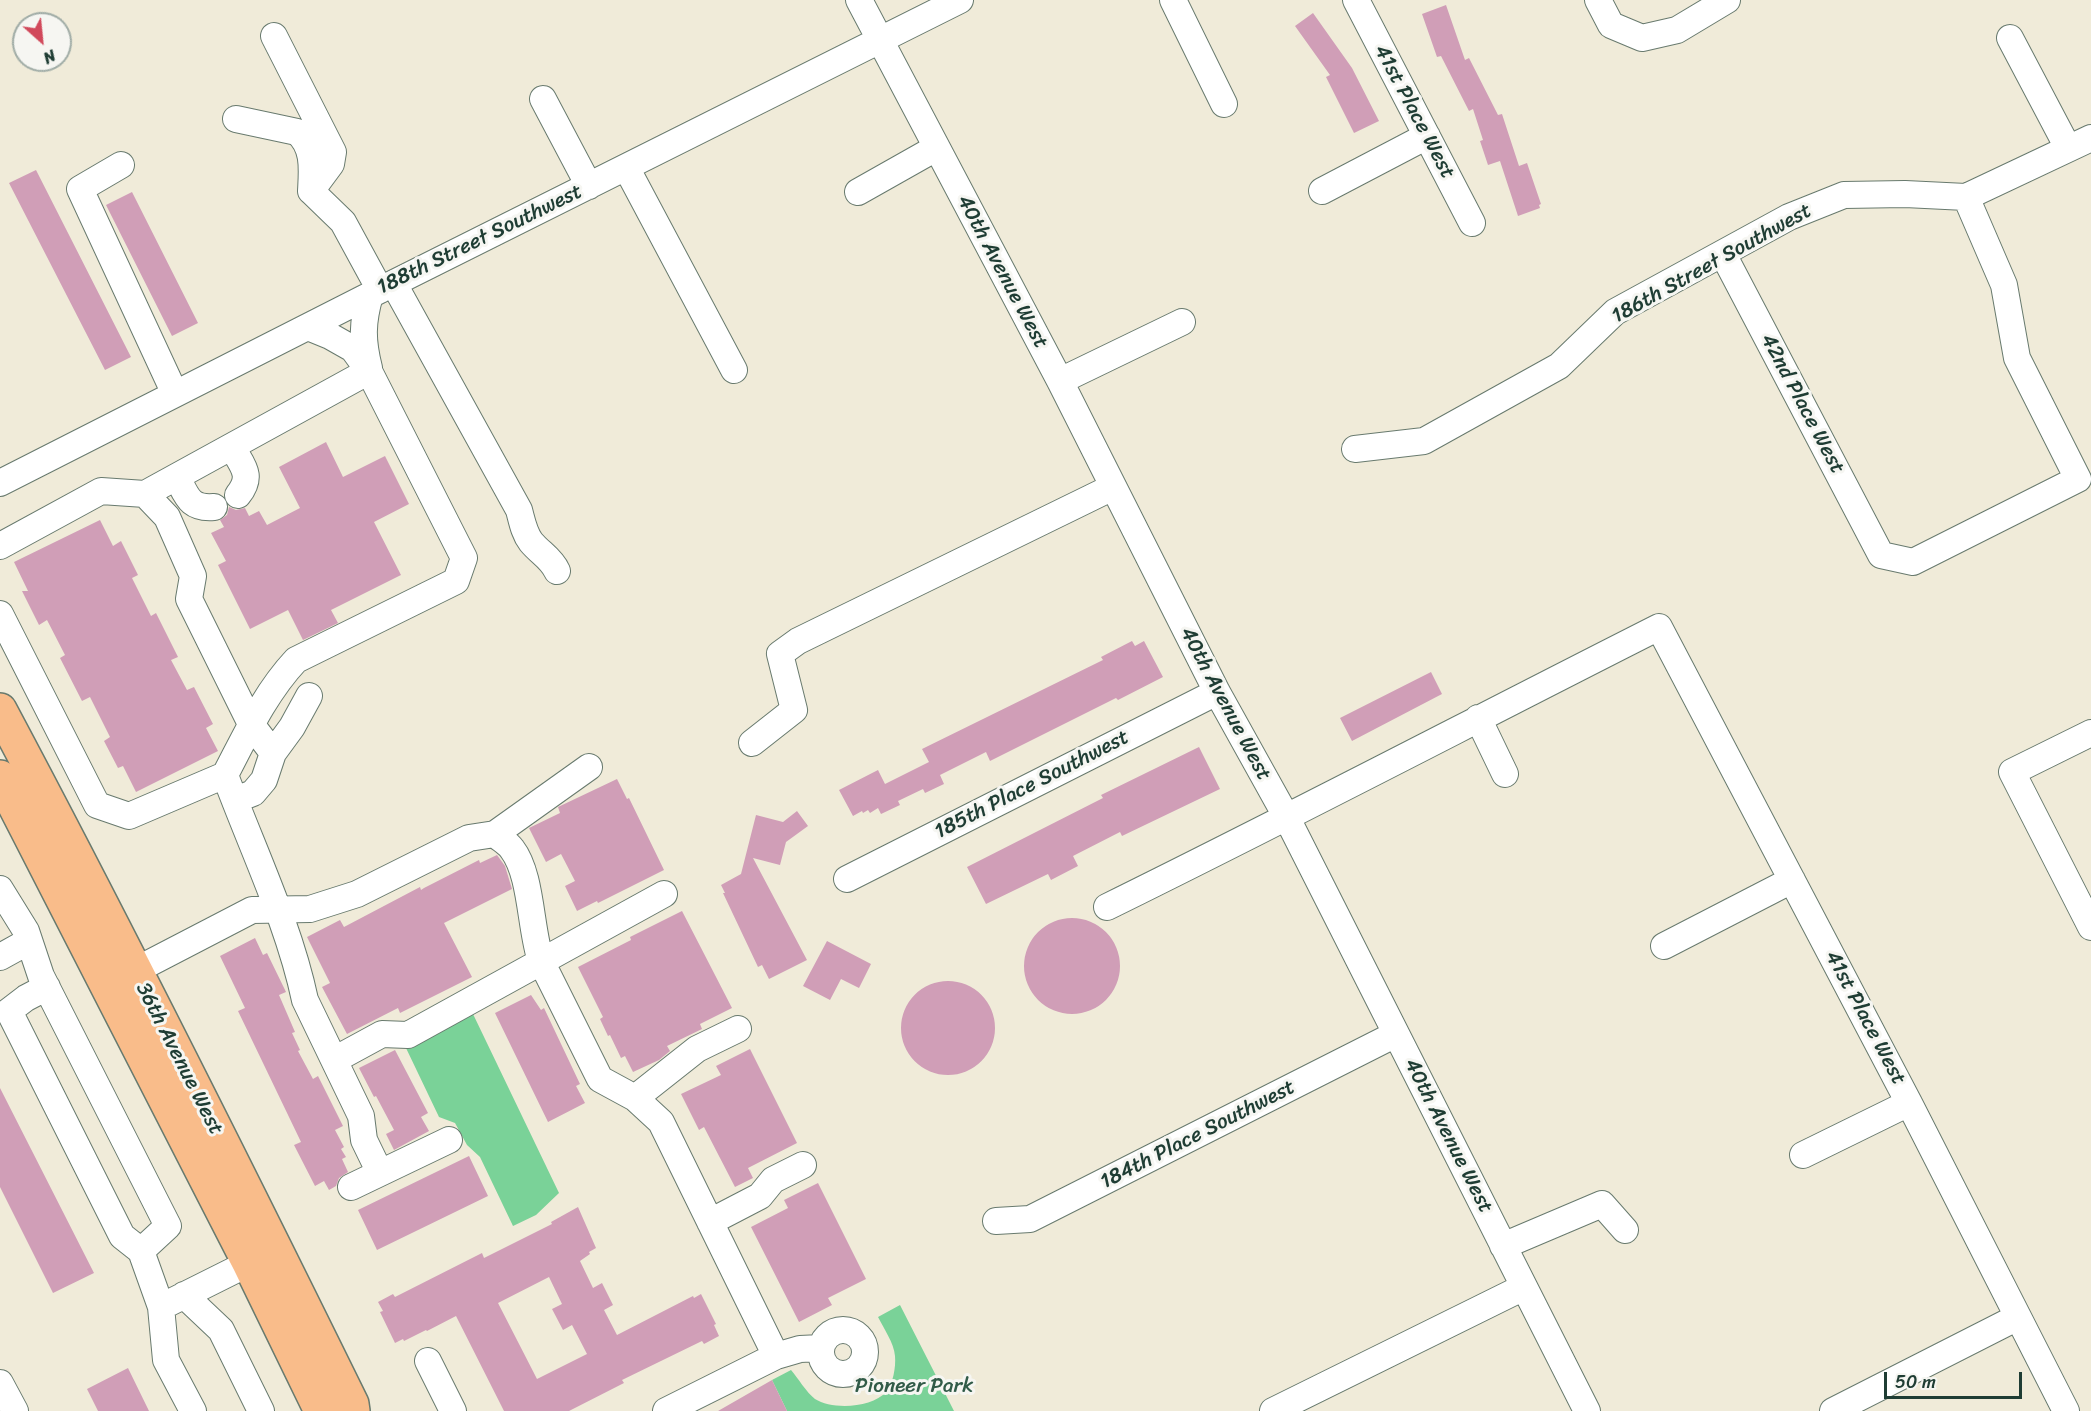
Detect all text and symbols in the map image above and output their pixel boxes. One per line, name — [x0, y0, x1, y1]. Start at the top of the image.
north arrow — [12, 12, 72, 72]
text: N — [38, 41, 61, 72]
street label: 41st Place West — [1368, 41, 1460, 183]
street label: 188th Street Southwest — [373, 179, 587, 301]
street label: 40th Avenue West — [951, 191, 1053, 353]
street label: 186th Street Southwest — [1608, 199, 1816, 329]
street label: 42nd Place West — [1755, 330, 1849, 478]
street label: 40th Avenue West — [1174, 623, 1276, 785]
street label: 185th Place Southwest — [931, 725, 1133, 845]
street label: 41st Place West — [1819, 947, 1911, 1089]
street label: 36th Avenue West — [130, 979, 228, 1139]
street label: 40th Avenue West — [1398, 1054, 1498, 1218]
street label: 184th Place Southwest — [1096, 1075, 1300, 1195]
scale bar — [1887, 1360, 2025, 1398]
text: 50 m — [1895, 1366, 1936, 1398]
park label: Pioneer Park — [855, 1374, 973, 1400]

